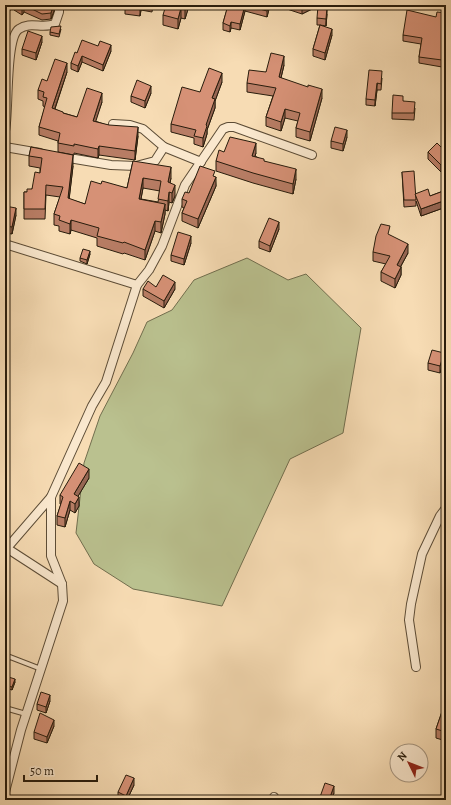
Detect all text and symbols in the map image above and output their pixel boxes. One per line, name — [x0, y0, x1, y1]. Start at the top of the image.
north arrow — [389, 743, 429, 783]
text: N — [394, 748, 410, 765]
scale bar — [24, 757, 97, 783]
text: 50 m — [30, 763, 54, 779]

